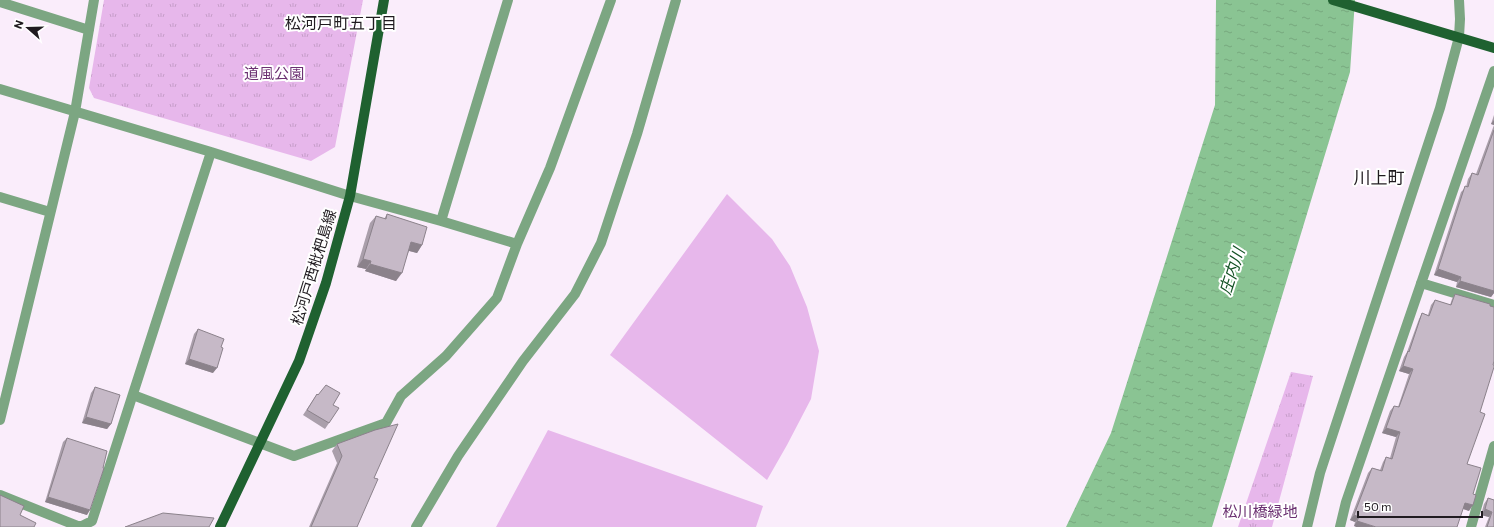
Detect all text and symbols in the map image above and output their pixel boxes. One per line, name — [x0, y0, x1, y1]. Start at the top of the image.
north arrow — [8, 8, 48, 48]
district label: 松河戸町五丁目 — [285, 13, 397, 32]
text: N — [11, 18, 26, 31]
park label: 道風公園 — [244, 64, 304, 82]
district label: 川上町 — [1354, 167, 1405, 188]
street label: 松河戸西枇杷島線 — [287, 207, 339, 327]
water label: 庄内川 — [1215, 243, 1248, 297]
scale bar — [1358, 493, 1482, 519]
text: 50 m — [1364, 499, 1392, 513]
park label: 松川橋緑地 — [1222, 502, 1298, 520]

